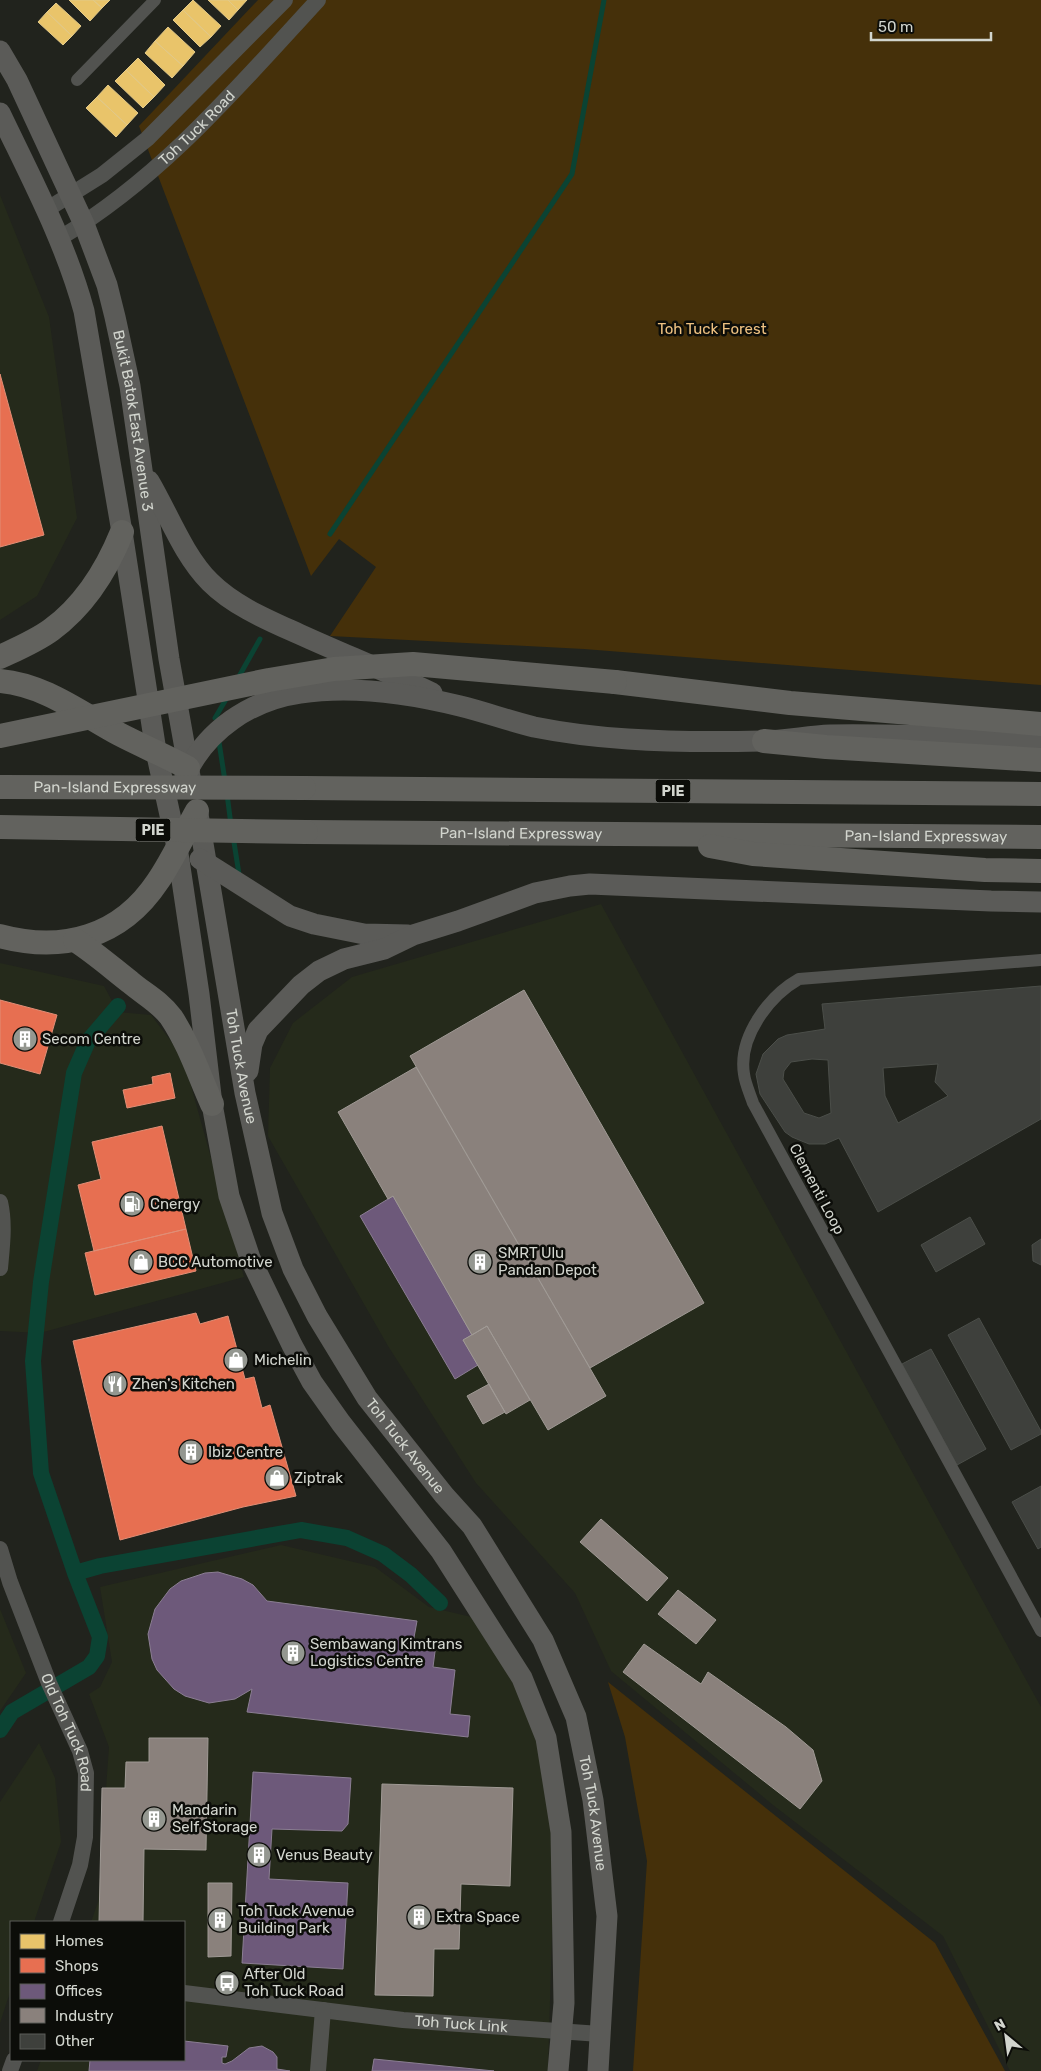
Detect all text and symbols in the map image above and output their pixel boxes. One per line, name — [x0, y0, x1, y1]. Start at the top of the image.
scale bar — [871, 10, 991, 42]
text: 50 m — [878, 18, 913, 36]
street label: Toh Tuck Road — [155, 87, 239, 170]
park label: Toh Tuck Forest — [657, 320, 767, 338]
street label: Bukit Batok East Avenue 3 — [109, 328, 157, 513]
street label: Pan-Island Expressway — [34, 778, 196, 797]
road number: PIE — [656, 779, 690, 802]
road number: PIE — [136, 818, 170, 842]
street label: Pan-Island Expressway — [440, 824, 602, 843]
street label: Pan-Island Expressway — [844, 827, 1007, 846]
street label: Toh Tuck Avenue — [222, 1007, 261, 1126]
building icon: Secom Centre — [12, 1026, 38, 1052]
place label: Secom Centre — [42, 1030, 141, 1048]
street label: Clementi Loop — [785, 1140, 849, 1238]
fuel station icon: Cnergy — [119, 1191, 145, 1217]
place label: Cnergy — [150, 1195, 200, 1213]
place label: SMRT Ulu Pandan Depot — [498, 1244, 597, 1279]
shop icon: BCC Automotive — [128, 1249, 154, 1275]
building icon: SMRT Ulu Pandan Depot — [467, 1249, 493, 1275]
place label: BCC Automotive — [158, 1253, 273, 1271]
shop icon: Michelin — [223, 1347, 249, 1373]
place label: Michelin — [254, 1351, 312, 1369]
restaurant icon: Zhen's Kitchen — [102, 1371, 128, 1397]
place label: Zhen's Kitchen — [132, 1375, 235, 1393]
street label: Toh Tuck Avenue — [362, 1395, 449, 1497]
building icon: Ibiz Centre — [178, 1439, 204, 1465]
place label: Ibiz Centre — [208, 1443, 283, 1461]
shop icon: Ziptrak — [264, 1465, 290, 1491]
place label: Ziptrak — [294, 1469, 343, 1487]
place label: Sembawang Kimtrans Logistics Centre — [310, 1635, 463, 1670]
building icon: Sembawang Kimtrans Logistics Centre — [280, 1640, 306, 1666]
street label: Old Toh Tuck Road — [37, 1671, 95, 1792]
street label: Toh Tuck Avenue — [575, 1754, 610, 1872]
place label: Mandarin Self Storage — [172, 1801, 258, 1836]
building icon: Mandarin Self Storage — [141, 1806, 167, 1832]
building icon: Venus Beauty — [246, 1842, 272, 1868]
place label: Venus Beauty — [276, 1846, 373, 1864]
place label: Toh Tuck Avenue Building Park — [238, 1902, 355, 1937]
building icon: Extra Space — [406, 1904, 432, 1930]
building icon: Toh Tuck Avenue Building Park — [207, 1907, 233, 1933]
place label: Extra Space — [436, 1908, 520, 1926]
legend — [10, 1921, 185, 2061]
text: Homes — [55, 1932, 104, 1950]
text: Shops — [55, 1957, 99, 1975]
place label: After Old Toh Tuck Road — [244, 1965, 344, 2000]
bus stop icon: After Old Toh Tuck Road — [214, 1970, 240, 1996]
text: Offices — [55, 1982, 103, 2000]
text: Industry — [55, 2007, 114, 2025]
north arrow — [981, 2011, 1031, 2061]
street label: Toh Tuck Link — [414, 2012, 509, 2036]
text: N — [991, 2015, 1008, 2035]
text: Other — [55, 2032, 95, 2050]

